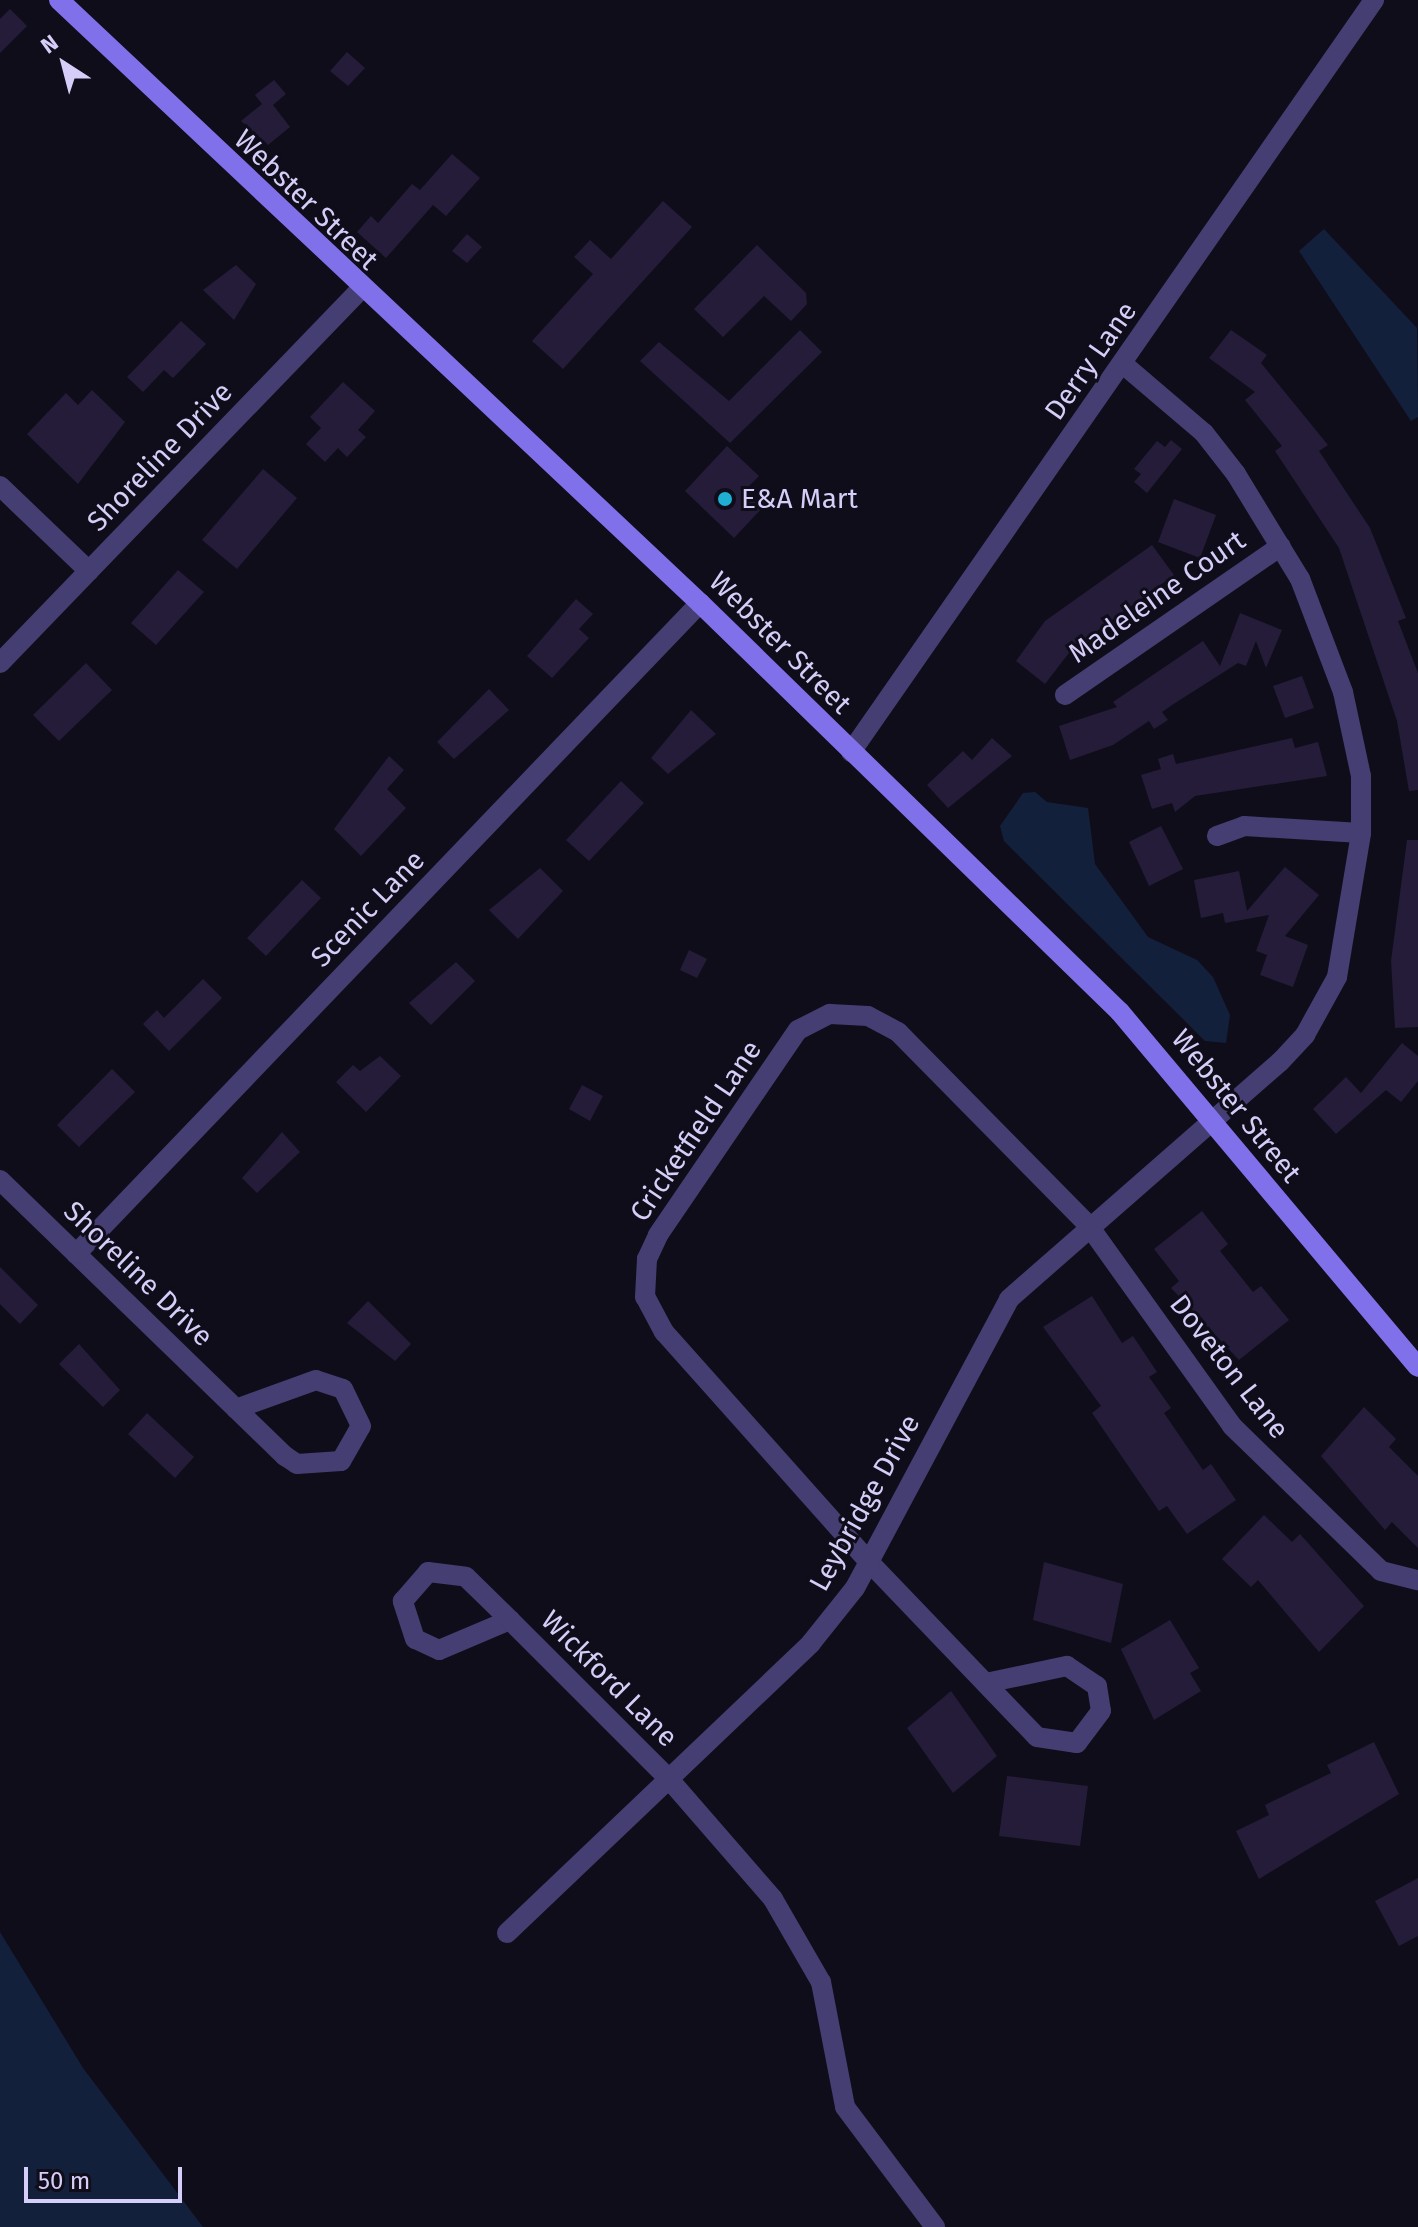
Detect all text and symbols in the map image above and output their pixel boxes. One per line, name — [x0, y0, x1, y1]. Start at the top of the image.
north arrow — [24, 24, 104, 104]
text: N — [36, 29, 63, 59]
street label: Webster Street — [227, 123, 385, 277]
street label: Derry Lane — [1038, 295, 1144, 427]
street label: Shoreline Drive — [80, 376, 240, 538]
place label: E&A Mart — [741, 482, 858, 516]
marker: E&A Mart — [716, 490, 734, 508]
street label: Madeleine Court — [1062, 524, 1252, 670]
street label: Webster Street — [702, 565, 858, 721]
street label: Scenic Lane — [304, 844, 432, 974]
street label: Webster Street — [1164, 1023, 1308, 1189]
street label: Cricketfield Lane — [623, 1034, 769, 1228]
street label: Shoreline Drive — [57, 1194, 219, 1354]
street label: Doveton Lane — [1162, 1288, 1296, 1446]
street label: Leybridge Drive — [803, 1409, 927, 1597]
street label: Wickford Lane — [534, 1604, 684, 1754]
scale bar — [28, 2151, 186, 2201]
text: 50 m — [38, 2167, 90, 2195]

